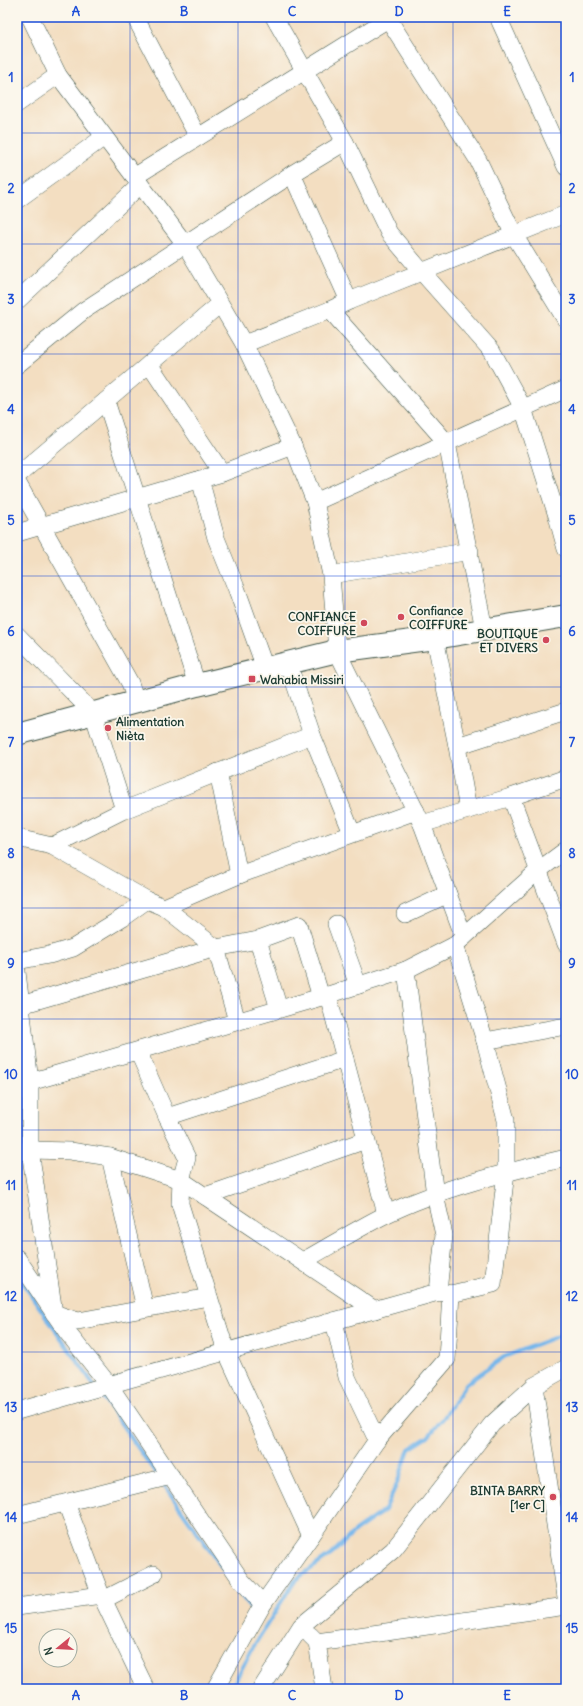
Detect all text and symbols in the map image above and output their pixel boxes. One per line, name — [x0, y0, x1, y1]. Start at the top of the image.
text: A — [72, 3, 81, 20]
text: B — [180, 3, 189, 20]
text: C — [288, 3, 297, 20]
text: D — [394, 3, 404, 20]
text: E — [503, 3, 511, 20]
text: 1 — [8, 69, 14, 86]
text: 1 — [569, 69, 575, 86]
text: 2 — [7, 180, 15, 197]
text: 2 — [568, 180, 576, 197]
text: 3 — [7, 291, 15, 308]
text: 3 — [568, 291, 576, 308]
text: 4 — [7, 401, 15, 418]
text: 4 — [568, 401, 576, 418]
text: 5 — [7, 512, 15, 529]
text: 5 — [568, 512, 576, 529]
place label: Confiance COIFFURE — [409, 603, 467, 632]
place label: CONFIANCE COIFFURE — [288, 609, 356, 638]
marker: Confiance COIFFURE — [396, 612, 406, 622]
marker: CONFIANCE COIFFURE — [359, 618, 369, 628]
text: 6 — [7, 623, 15, 640]
text: 6 — [568, 623, 576, 640]
place label: BOUTIQUE ET DIVERS — [477, 626, 538, 655]
marker: BOUTIQUE ET DIVERS — [541, 635, 551, 645]
place label: Wahabia Missiri — [260, 672, 344, 687]
marker: Wahabia Missiri — [247, 674, 257, 684]
place label: Alimentation Nièta — [116, 714, 184, 743]
marker: Alimentation Nièta — [103, 723, 113, 733]
text: 7 — [8, 734, 15, 751]
text: 7 — [569, 734, 576, 751]
text: 8 — [7, 845, 15, 862]
text: 8 — [568, 845, 576, 862]
text: 9 — [7, 955, 15, 972]
text: 9 — [568, 955, 576, 972]
text: 10 — [4, 1066, 18, 1083]
text: 10 — [565, 1066, 579, 1083]
text: 11 — [6, 1177, 16, 1194]
text: 11 — [567, 1177, 577, 1194]
text: 12 — [5, 1288, 17, 1305]
text: 12 — [566, 1288, 578, 1305]
text: 13 — [5, 1399, 17, 1416]
text: 13 — [566, 1399, 578, 1416]
place label: BINTA BARRY [1er C] — [470, 1483, 545, 1513]
marker: BINTA BARRY [1er C] — [548, 1492, 558, 1502]
text: 14 — [5, 1509, 18, 1526]
text: 14 — [566, 1509, 579, 1526]
text: 15 — [5, 1620, 18, 1637]
text: 15 — [566, 1620, 579, 1637]
north arrow — [38, 1628, 78, 1668]
text: N — [41, 1645, 56, 1657]
text: A — [72, 1687, 81, 1704]
text: B — [180, 1687, 189, 1704]
text: C — [288, 1687, 297, 1704]
text: D — [394, 1687, 404, 1704]
text: E — [503, 1687, 511, 1704]

